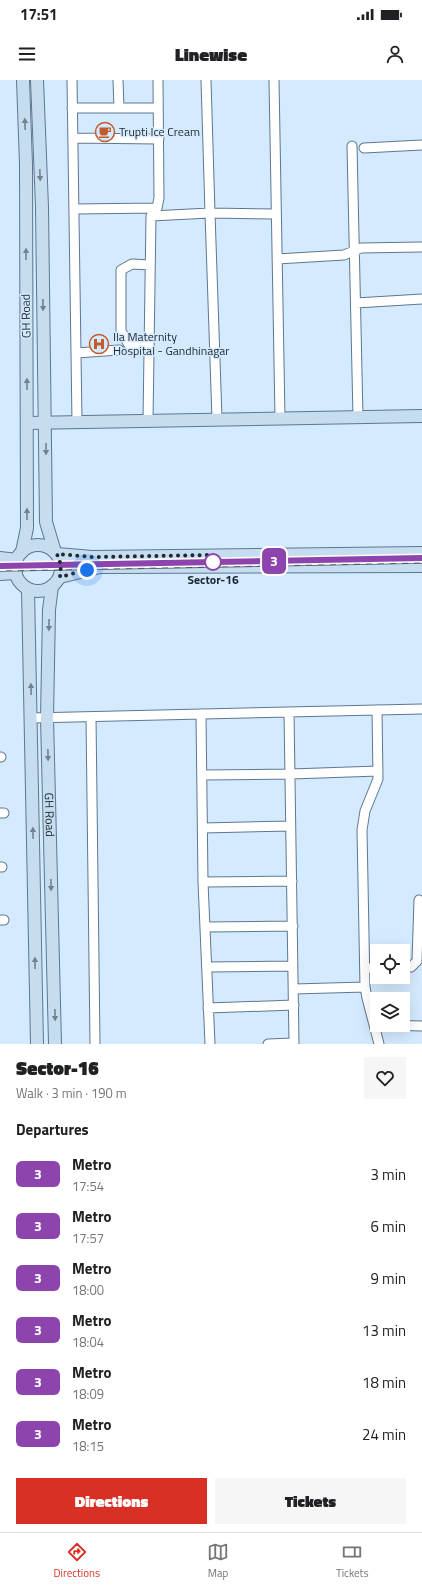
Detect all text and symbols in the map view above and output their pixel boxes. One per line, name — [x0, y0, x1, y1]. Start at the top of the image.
text: 17:51 — [20, 3, 57, 26]
text: Linewise — [175, 41, 247, 68]
icon: menu — [16, 43, 38, 65]
icon: person — [384, 43, 406, 65]
one-way arrow — [21, 118, 28, 130]
cafe icon: Trupti Ice Cream — [94, 121, 116, 143]
place label: Trupti Ice Cream — [119, 122, 200, 141]
one-way arrow — [37, 169, 44, 181]
one-way arrow — [23, 247, 29, 260]
street label: GH Road — [16, 294, 35, 338]
one-way arrow — [40, 299, 46, 312]
place label: Ila Maternity Hospital - Gandhinagar — [113, 327, 230, 360]
hospital icon: Ila Maternity Hospital - Gandhinagar — [88, 333, 110, 355]
one-way arrow — [24, 377, 30, 390]
one-way arrow — [43, 443, 49, 456]
one-way arrow — [24, 507, 30, 520]
line badge: 3 — [261, 548, 287, 574]
text: 3 — [270, 550, 278, 571]
marker: Sector-16 — [204, 553, 222, 571]
your location — [77, 560, 97, 580]
place label: Sector-16 — [187, 570, 239, 589]
one-way arrow — [46, 619, 52, 632]
one-way arrow — [27, 683, 34, 695]
one-way arrow — [45, 749, 51, 762]
street label: GH Road — [40, 792, 60, 837]
one-way arrow — [30, 826, 36, 839]
one-way arrow — [48, 879, 55, 891]
map controls — [370, 944, 410, 1032]
button: locate — [370, 944, 410, 984]
one-way arrow — [32, 957, 39, 969]
button: layers — [370, 992, 410, 1032]
one-way arrow — [51, 1009, 58, 1021]
text: Sector-16 — [16, 1053, 99, 1082]
button: heart — [364, 1057, 406, 1099]
text: Walk · 3 min · 190 m — [16, 1083, 127, 1103]
text: Departures — [16, 1118, 89, 1141]
text: Metro — [72, 1153, 111, 1176]
text: 3 — [34, 1163, 42, 1184]
text: 3 min — [370, 1163, 406, 1186]
text: 17:54 — [72, 1176, 104, 1196]
text: Metro — [72, 1205, 111, 1228]
text: 3 — [34, 1215, 42, 1236]
text: 6 min — [370, 1215, 406, 1238]
text: 17:57 — [72, 1228, 104, 1248]
text: Metro — [72, 1257, 111, 1280]
text: 3 — [34, 1267, 42, 1288]
text: 9 min — [370, 1267, 406, 1290]
text: 18:00 — [72, 1280, 104, 1300]
text: Metro — [72, 1309, 111, 1332]
text: 3 — [34, 1319, 42, 1340]
text: 13 min — [362, 1319, 406, 1342]
text: 18:04 — [72, 1332, 104, 1352]
text: Metro — [72, 1361, 111, 1384]
text: 3 — [34, 1371, 42, 1392]
text: 18 min — [362, 1371, 406, 1394]
text: 18:09 — [72, 1384, 104, 1404]
text: Metro — [72, 1413, 111, 1436]
text: 3 — [34, 1423, 42, 1444]
text: 24 min — [362, 1423, 406, 1446]
text: 18:15 — [72, 1436, 104, 1456]
button: Directions — [16, 1478, 207, 1524]
button: Tickets — [215, 1478, 406, 1524]
tab: Directions — [53, 1541, 100, 1581]
tab: Map — [207, 1541, 229, 1581]
tab: Tickets — [336, 1541, 369, 1581]

